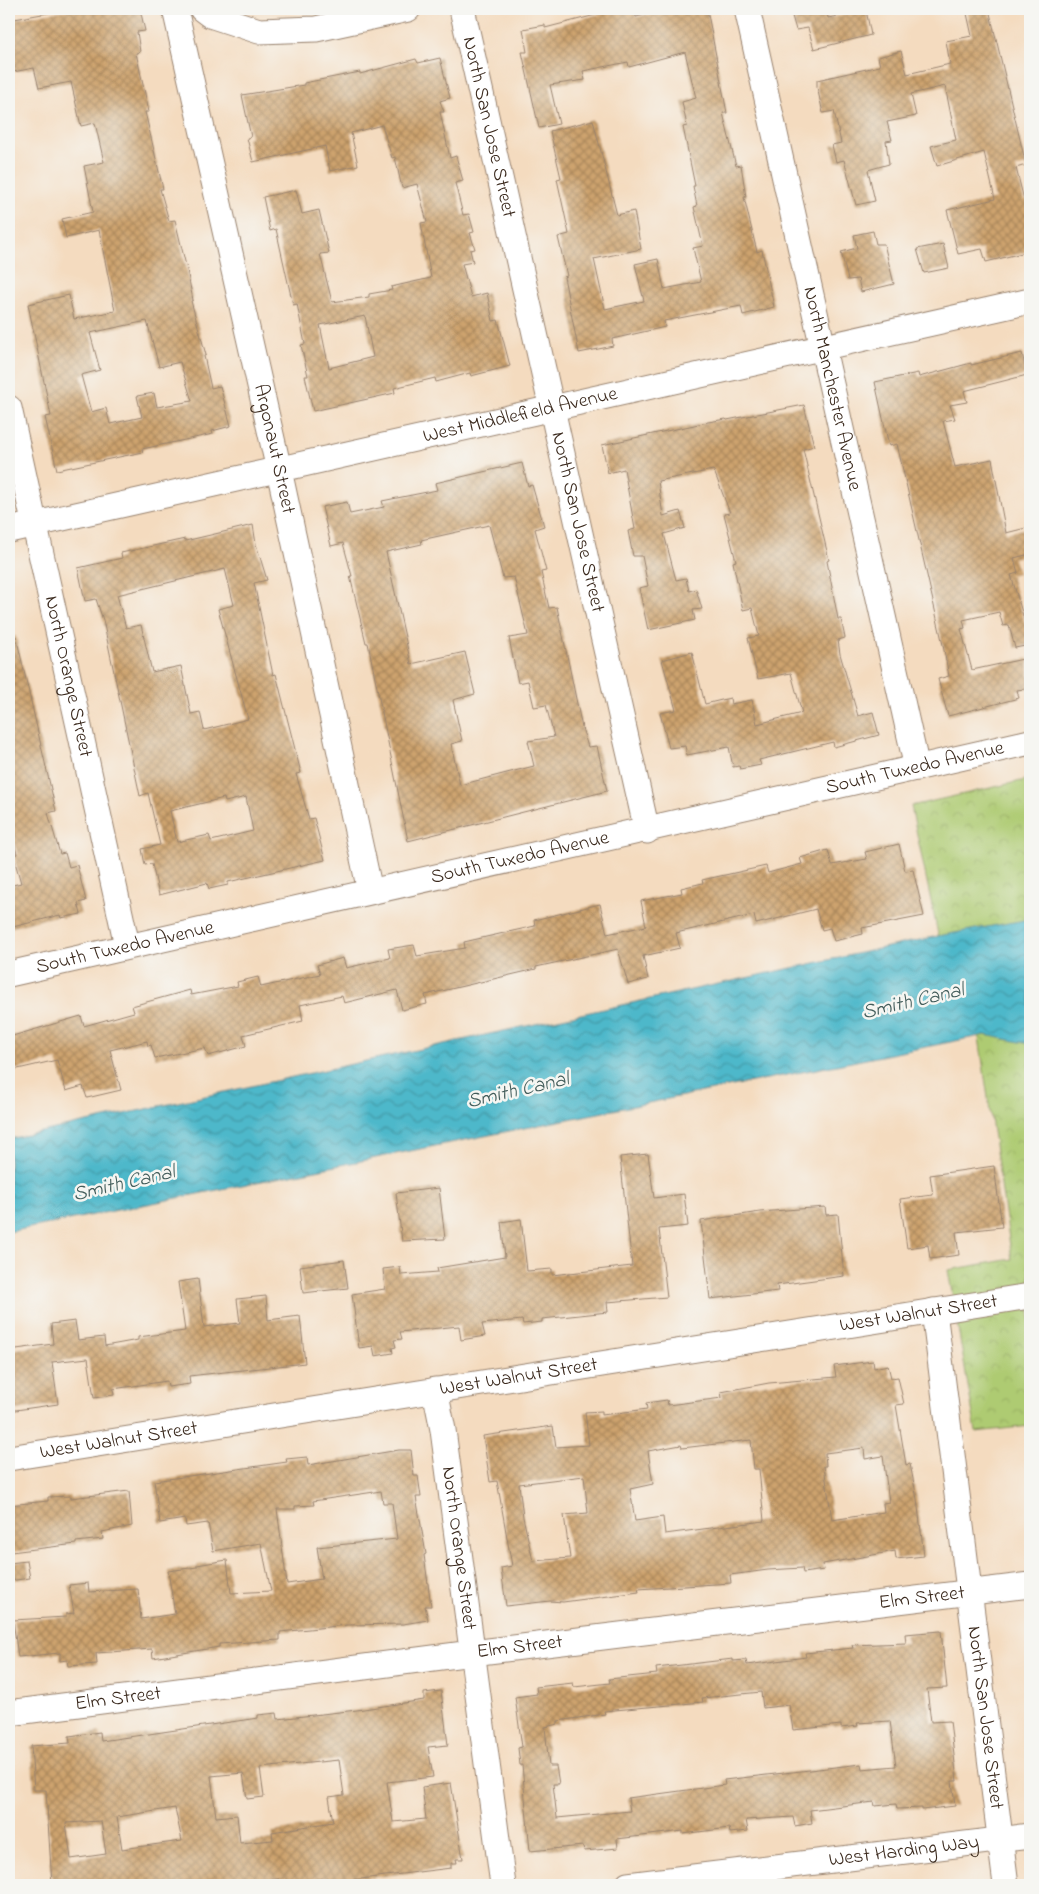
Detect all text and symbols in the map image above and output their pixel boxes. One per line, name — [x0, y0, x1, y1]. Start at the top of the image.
street label: North San Jose Street — [454, 34, 523, 221]
street label: North Manchester Avenue — [795, 284, 869, 494]
street label: West Middlefield Avenue — [420, 379, 620, 451]
street label: Argonaut Street — [246, 381, 303, 517]
street label: North San Jose Street — [543, 429, 612, 616]
street label: North Orange Street — [36, 593, 100, 760]
street label: South Tuxedo Avenue — [823, 734, 1007, 802]
street label: South Tuxedo Avenue — [428, 824, 612, 892]
street label: South Tuxedo Avenue — [33, 913, 217, 982]
water label: Smith Canal — [859, 975, 969, 1028]
water label: Smith Canal — [464, 1064, 574, 1117]
water label: Smith Canal — [70, 1157, 180, 1210]
street label: West Walnut Street — [838, 1287, 1000, 1340]
street label: West Walnut Street — [438, 1350, 600, 1404]
street label: West Walnut Street — [38, 1414, 200, 1467]
street label: North Orange Street — [433, 1465, 484, 1632]
street label: Elm Street — [877, 1579, 967, 1618]
street label: North San Jose Street — [959, 1624, 1011, 1811]
street label: Elm Street — [475, 1628, 565, 1667]
street label: Elm Street — [73, 1679, 163, 1719]
street label: West Harding Way — [827, 1828, 981, 1875]

